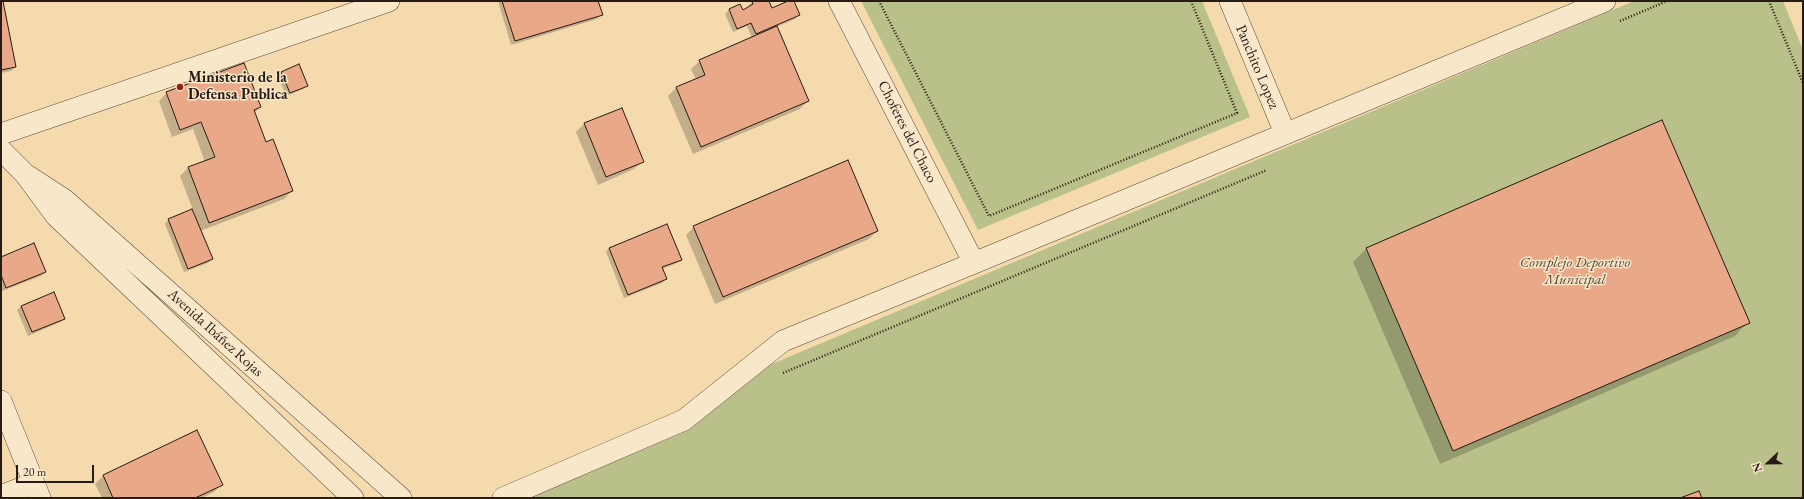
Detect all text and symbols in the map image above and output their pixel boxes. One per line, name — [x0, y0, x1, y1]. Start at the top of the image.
street label: Panchito Lopez — [1231, 22, 1283, 112]
place label: Ministerio de la Defensa Publica — [188, 69, 288, 104]
street label: Choferes del Chaco — [873, 78, 941, 186]
marker: Ministerio de la Defensa Publica — [175, 82, 185, 92]
park label: Complejo Deportivo Municipal — [1520, 254, 1630, 289]
street label: Avenida Ibáñez Rojas — [163, 285, 267, 381]
north arrow — [1748, 443, 1788, 483]
scale bar — [18, 457, 96, 483]
text: N — [1749, 461, 1765, 474]
text: 20 m — [23, 464, 46, 480]

